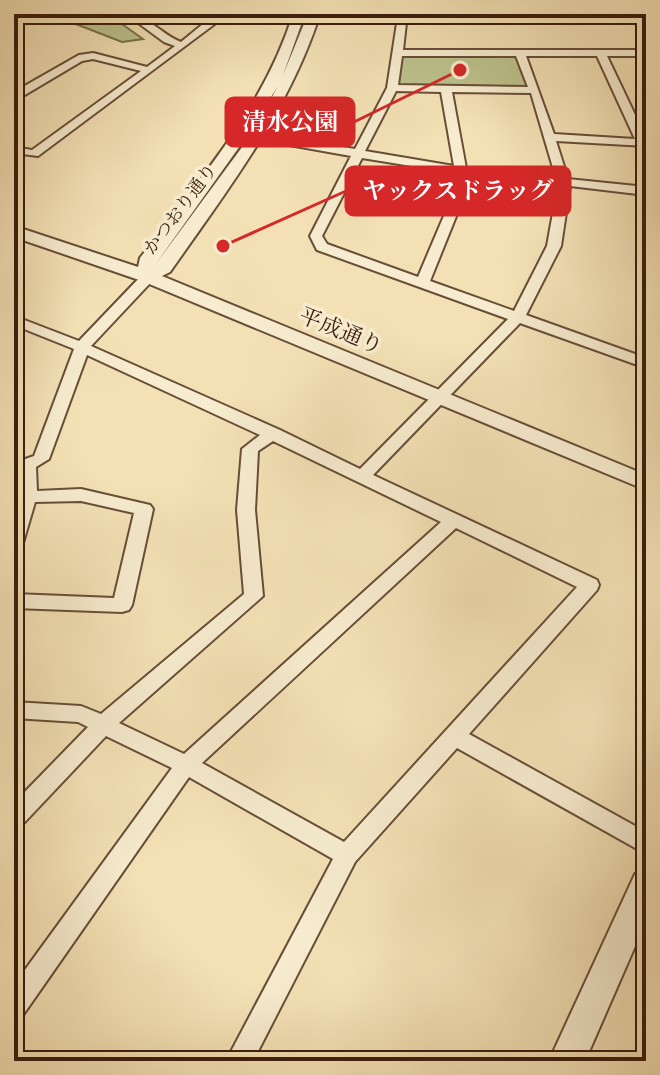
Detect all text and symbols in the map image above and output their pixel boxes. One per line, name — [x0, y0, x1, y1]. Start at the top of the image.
callout: 清水公園 — [226, 98, 354, 146]
text: 清水公園 — [242, 106, 338, 138]
street label: かつおり通り — [138, 159, 222, 259]
callout: ヤックスドラッグ — [346, 167, 570, 215]
text: ヤックスドラッグ — [362, 175, 554, 207]
street label: 平成通り — [295, 301, 387, 361]

